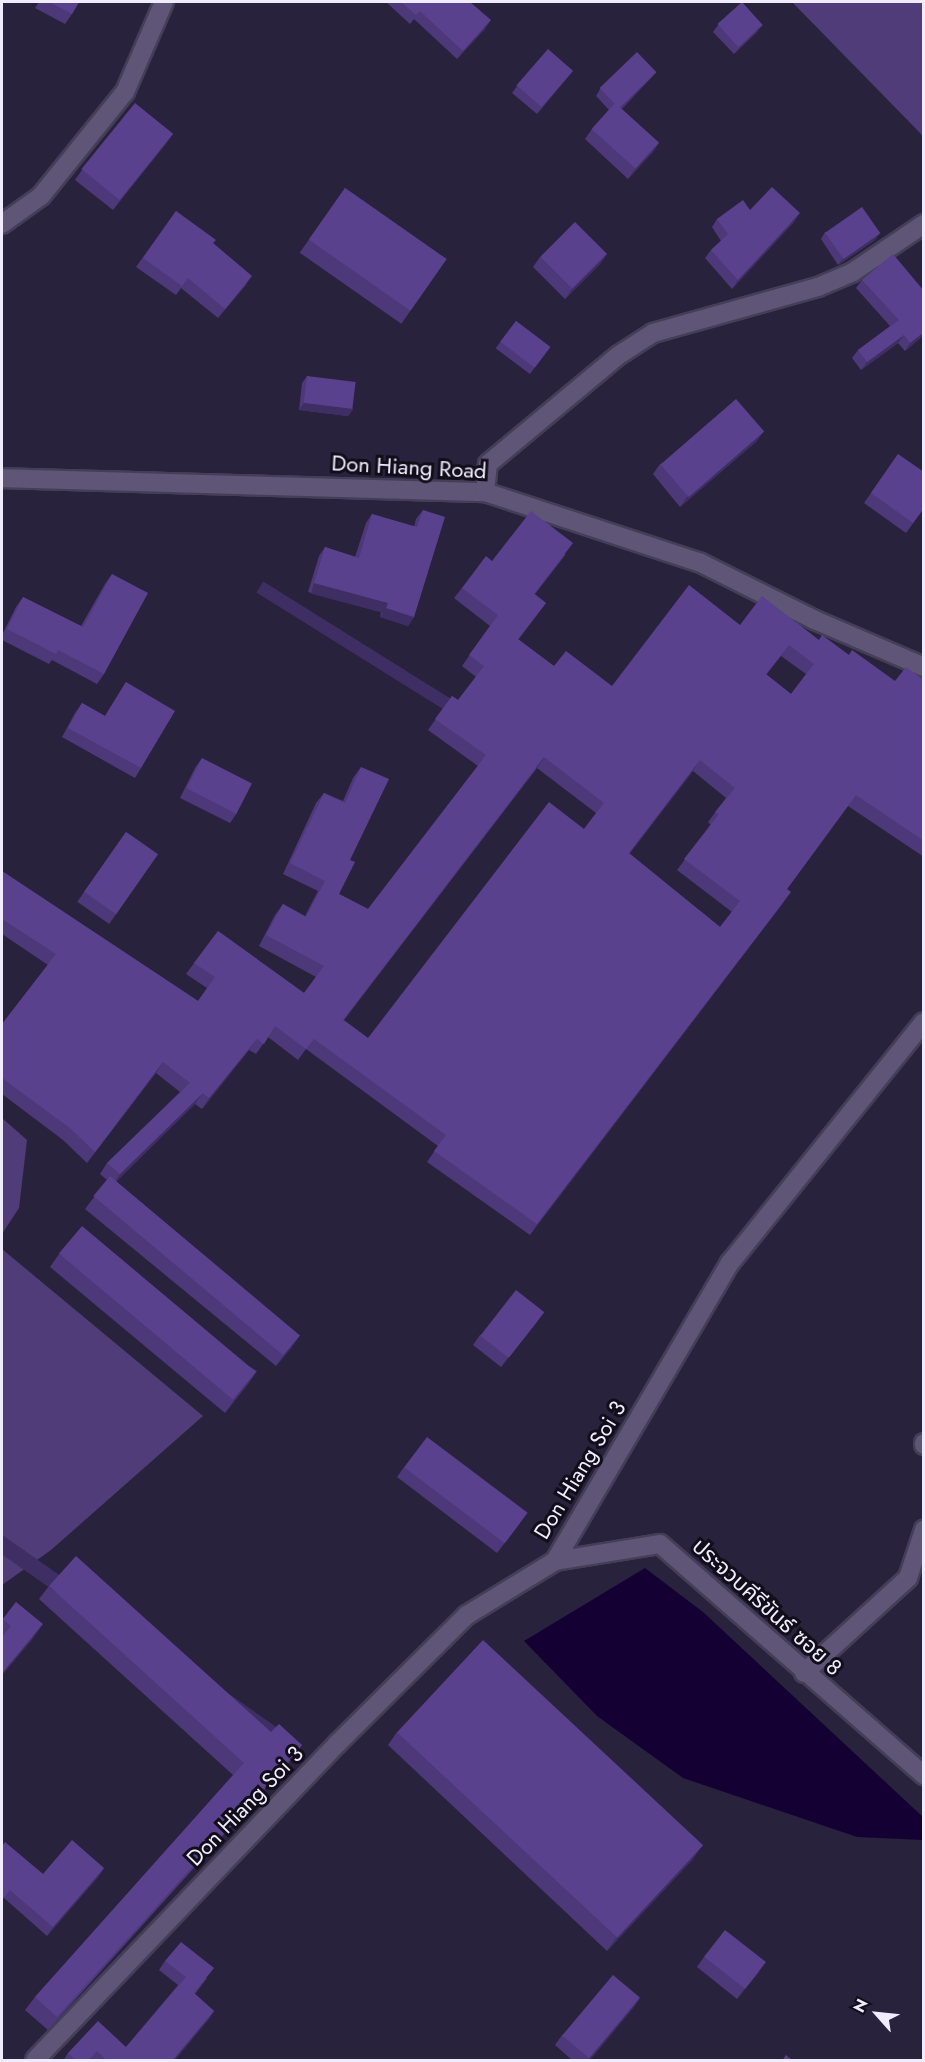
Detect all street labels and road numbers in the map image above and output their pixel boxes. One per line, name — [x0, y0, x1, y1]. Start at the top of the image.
street label: Don Hiang Road — [331, 450, 487, 484]
street label: Don Hiang Soi 3 — [528, 1396, 632, 1544]
street label: ประจวบคีรีขันธ์ ซอย 8 — [687, 1533, 847, 1681]
street label: Don Hiang Soi 3 — [181, 1741, 309, 1871]

